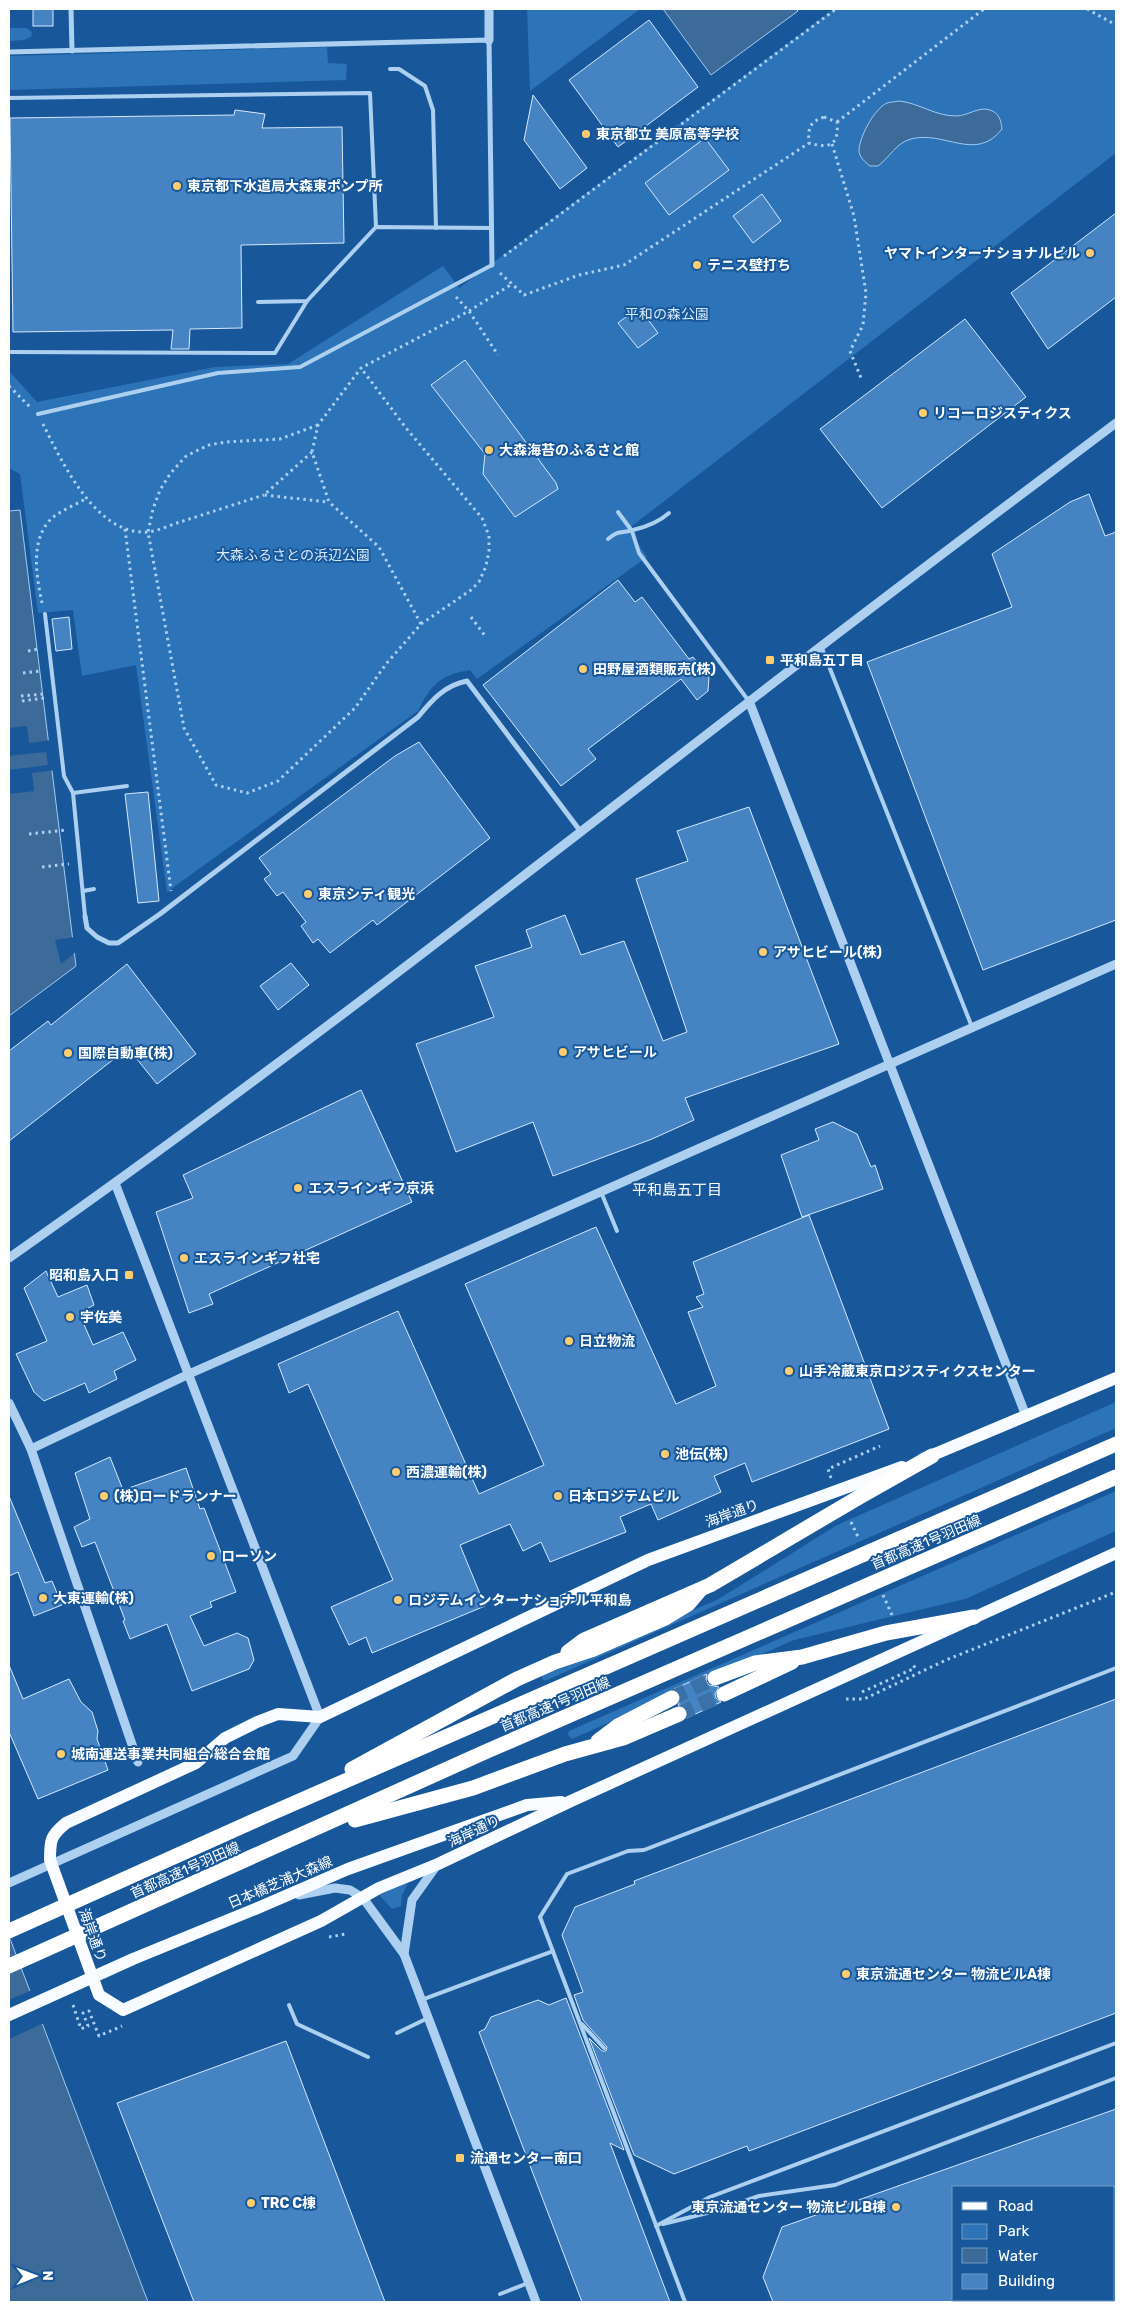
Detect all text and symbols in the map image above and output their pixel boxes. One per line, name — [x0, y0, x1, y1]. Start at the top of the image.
place label: 東京都立 美原高等学校 — [596, 126, 739, 143]
marker: 東京都立 美原高等学校 — [580, 128, 592, 140]
place label: 東京都下水道局大森東ポンプ所 — [187, 178, 383, 195]
marker: 東京都下水道局大森東ポンプ所 — [171, 180, 183, 192]
place label: ヤマトインターナショナルビル — [884, 245, 1080, 262]
marker: ヤマトインターナショナルビル — [1084, 247, 1096, 259]
place label: テニス壁打ち — [707, 257, 791, 274]
marker: テニス壁打ち — [691, 259, 703, 271]
park label: 平和の森公園 — [625, 306, 709, 323]
place label: リコーロジスティクス — [933, 405, 1072, 422]
marker: リコーロジスティクス — [917, 407, 929, 419]
place label: 大森海苔のふるさと館 — [499, 442, 639, 459]
marker: 大森海苔のふるさと館 — [483, 444, 495, 456]
park label: 大森ふるさとの浜辺公園 — [216, 547, 370, 564]
place label: 平和島五丁目 — [780, 652, 864, 669]
marker: 平和島五丁目 — [764, 654, 776, 666]
place label: 田野屋酒類販売(株) — [593, 661, 716, 678]
marker: 田野屋酒類販売(株) — [577, 663, 589, 675]
place label: 東京シティ観光 — [318, 886, 415, 903]
marker: 東京シティ観光 — [302, 888, 314, 900]
place label: アサヒビール(株) — [773, 944, 882, 961]
marker: アサヒビール(株) — [757, 946, 769, 958]
place label: アサヒビール — [573, 1044, 657, 1061]
place label: 国際自動車(株) — [78, 1045, 173, 1062]
marker: アサヒビール — [557, 1046, 569, 1058]
marker: 国際自動車(株) — [62, 1047, 74, 1059]
place label: エスラインギフ京浜 — [308, 1180, 434, 1197]
district label: 平和島五丁目 — [632, 1181, 722, 1199]
marker: エスラインギフ京浜 — [292, 1182, 304, 1194]
place label: エスラインギフ社宅 — [194, 1250, 320, 1267]
marker: エスラインギフ社宅 — [178, 1252, 190, 1264]
place label: 昭和島入口 — [49, 1267, 119, 1284]
marker: 昭和島入口 — [123, 1269, 135, 1281]
place label: 宇佐美 — [80, 1309, 122, 1326]
marker: 宇佐美 — [64, 1311, 76, 1323]
place label: 日立物流 — [579, 1333, 635, 1350]
marker: 日立物流 — [563, 1335, 575, 1347]
place label: 山手冷蔵東京ロジスティクスセンター — [799, 1363, 1036, 1380]
marker: 山手冷蔵東京ロジスティクスセンター — [783, 1365, 795, 1377]
place label: 池伝(株) — [675, 1446, 728, 1463]
marker: 池伝(株) — [659, 1448, 671, 1460]
place label: 西濃運輸(株) — [406, 1464, 487, 1481]
marker: 西濃運輸(株) — [390, 1466, 402, 1478]
place label: (株)ロードランナー — [114, 1488, 237, 1505]
place label: 日本ロジテムビル — [568, 1488, 680, 1505]
marker: (株)ロードランナー — [98, 1490, 110, 1502]
marker: 日本ロジテムビル — [552, 1490, 564, 1502]
street label: 海岸通り — [703, 1496, 761, 1531]
street label: 首都高速1号羽田線 — [869, 1512, 984, 1573]
place label: ローソン — [221, 1548, 277, 1565]
marker: ローソン — [205, 1550, 217, 1562]
place label: 大東運輸(株) — [53, 1590, 134, 1607]
marker: 大東運輸(株) — [37, 1592, 49, 1604]
place label: ロジテムインターナショナル平和島 — [408, 1592, 632, 1609]
marker: ロジテムインターナショナル平和島 — [392, 1594, 404, 1606]
street label: 首都高速1号羽田線 — [498, 1674, 613, 1735]
place label: 城南運送事業共同組合 総合会館 — [71, 1746, 270, 1763]
marker: 城南運送事業共同組合 総合会館 — [55, 1748, 67, 1760]
street label: 海岸通り — [445, 1812, 503, 1851]
street label: 首都高速1号羽田線 — [128, 1839, 243, 1902]
street label: 日本橋芝浦大森線 — [225, 1853, 335, 1912]
street label: 海岸通り — [75, 1906, 110, 1964]
place label: 東京流通センター 物流ビルA棟 — [856, 1966, 1051, 1983]
marker: 東京流通センター 物流ビルA棟 — [840, 1968, 852, 1980]
place label: 流通センター南口 — [470, 2150, 582, 2167]
marker: 流通センター南口 — [454, 2152, 466, 2164]
legend — [952, 2186, 1115, 2301]
place label: TRC C棟 — [261, 2195, 316, 2212]
marker: TRC C棟 — [245, 2197, 257, 2209]
text: Road — [998, 2197, 1034, 2215]
place label: 東京流通センター 物流ビルB棟 — [691, 2199, 886, 2216]
marker: 東京流通センター 物流ビルB棟 — [890, 2201, 902, 2213]
text: Park — [998, 2222, 1029, 2240]
text: Water — [998, 2247, 1038, 2265]
north arrow — [10, 2251, 60, 2301]
text: N — [39, 2271, 56, 2281]
text: Building — [998, 2272, 1055, 2290]

